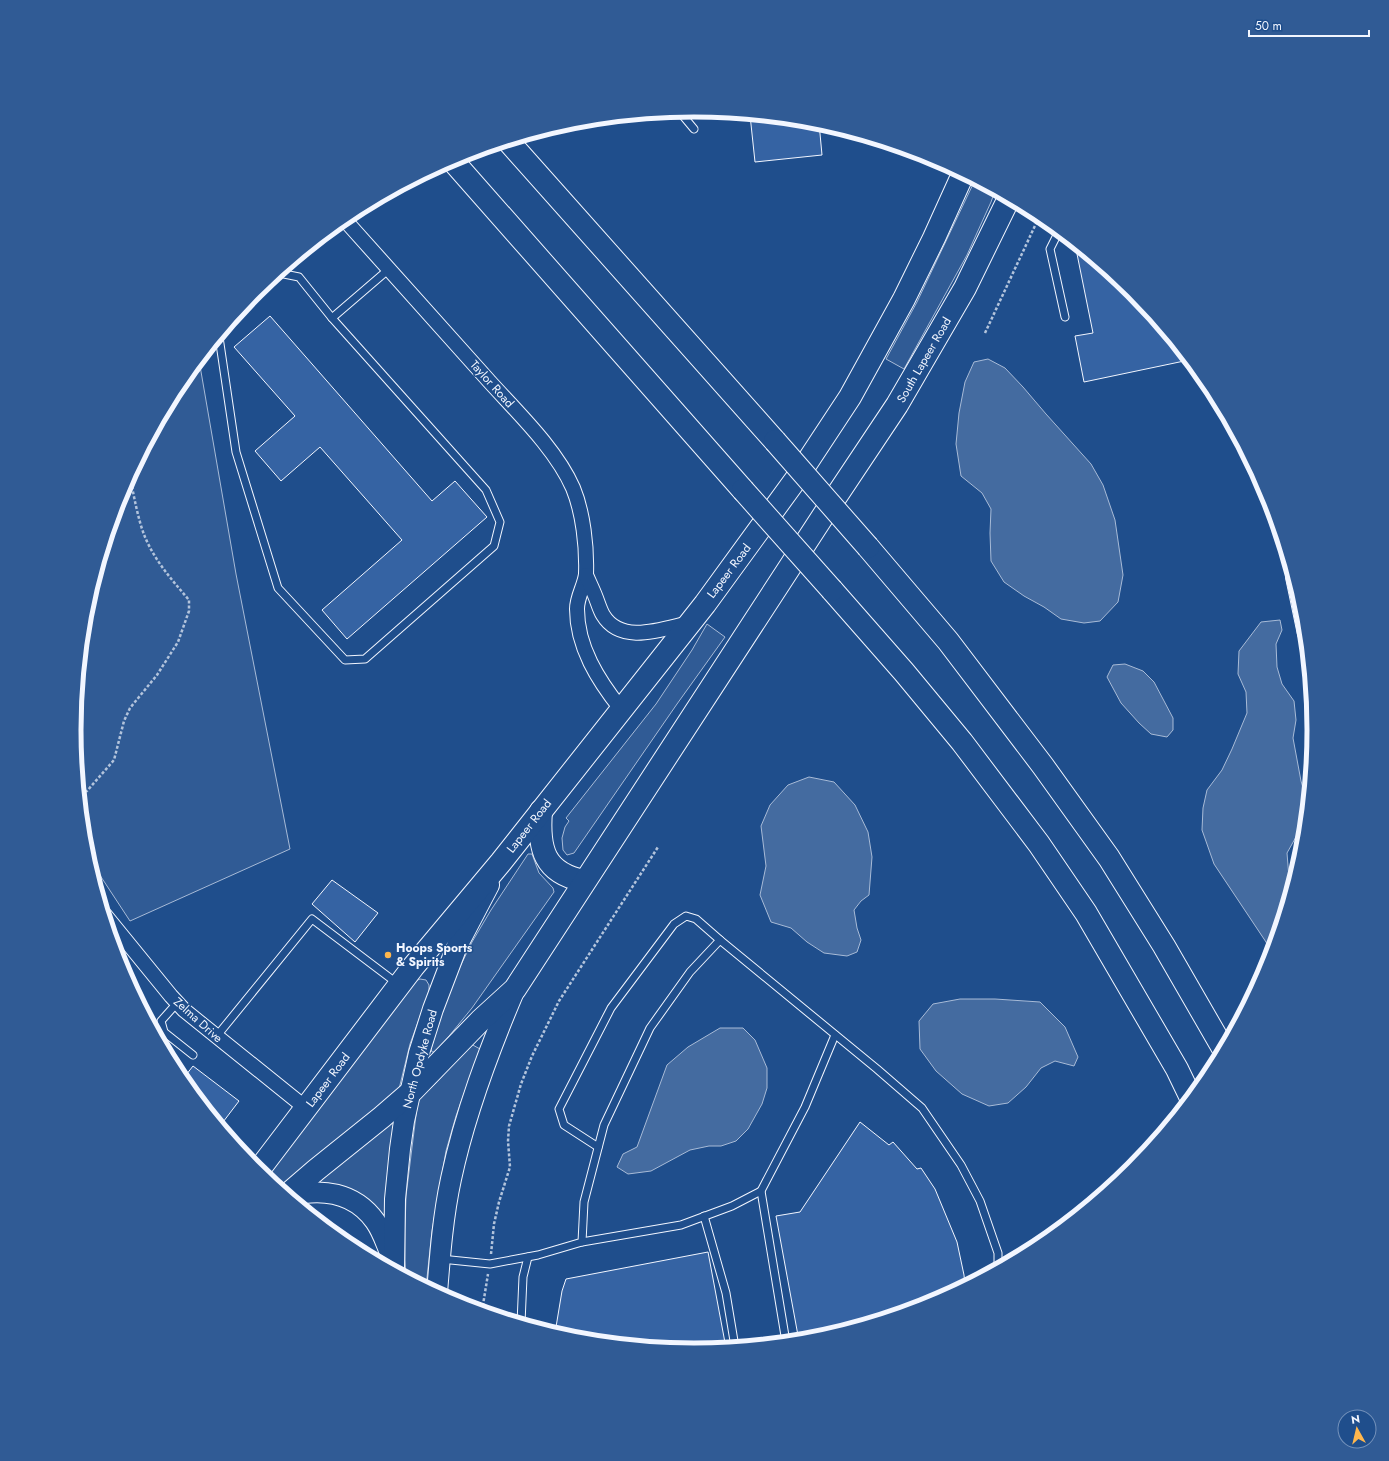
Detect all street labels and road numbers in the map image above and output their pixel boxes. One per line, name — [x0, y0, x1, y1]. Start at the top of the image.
street label: South Lapeer Road — [892, 314, 956, 406]
street label: Taylor Road — [466, 356, 518, 412]
street label: Lapeer Road — [703, 540, 755, 602]
street label: Lapeer Road — [502, 795, 556, 857]
street label: Zelma Drive — [169, 993, 227, 1047]
street label: North Opdyke Road — [398, 1007, 442, 1111]
street label: Lapeer Road — [302, 1049, 354, 1111]

